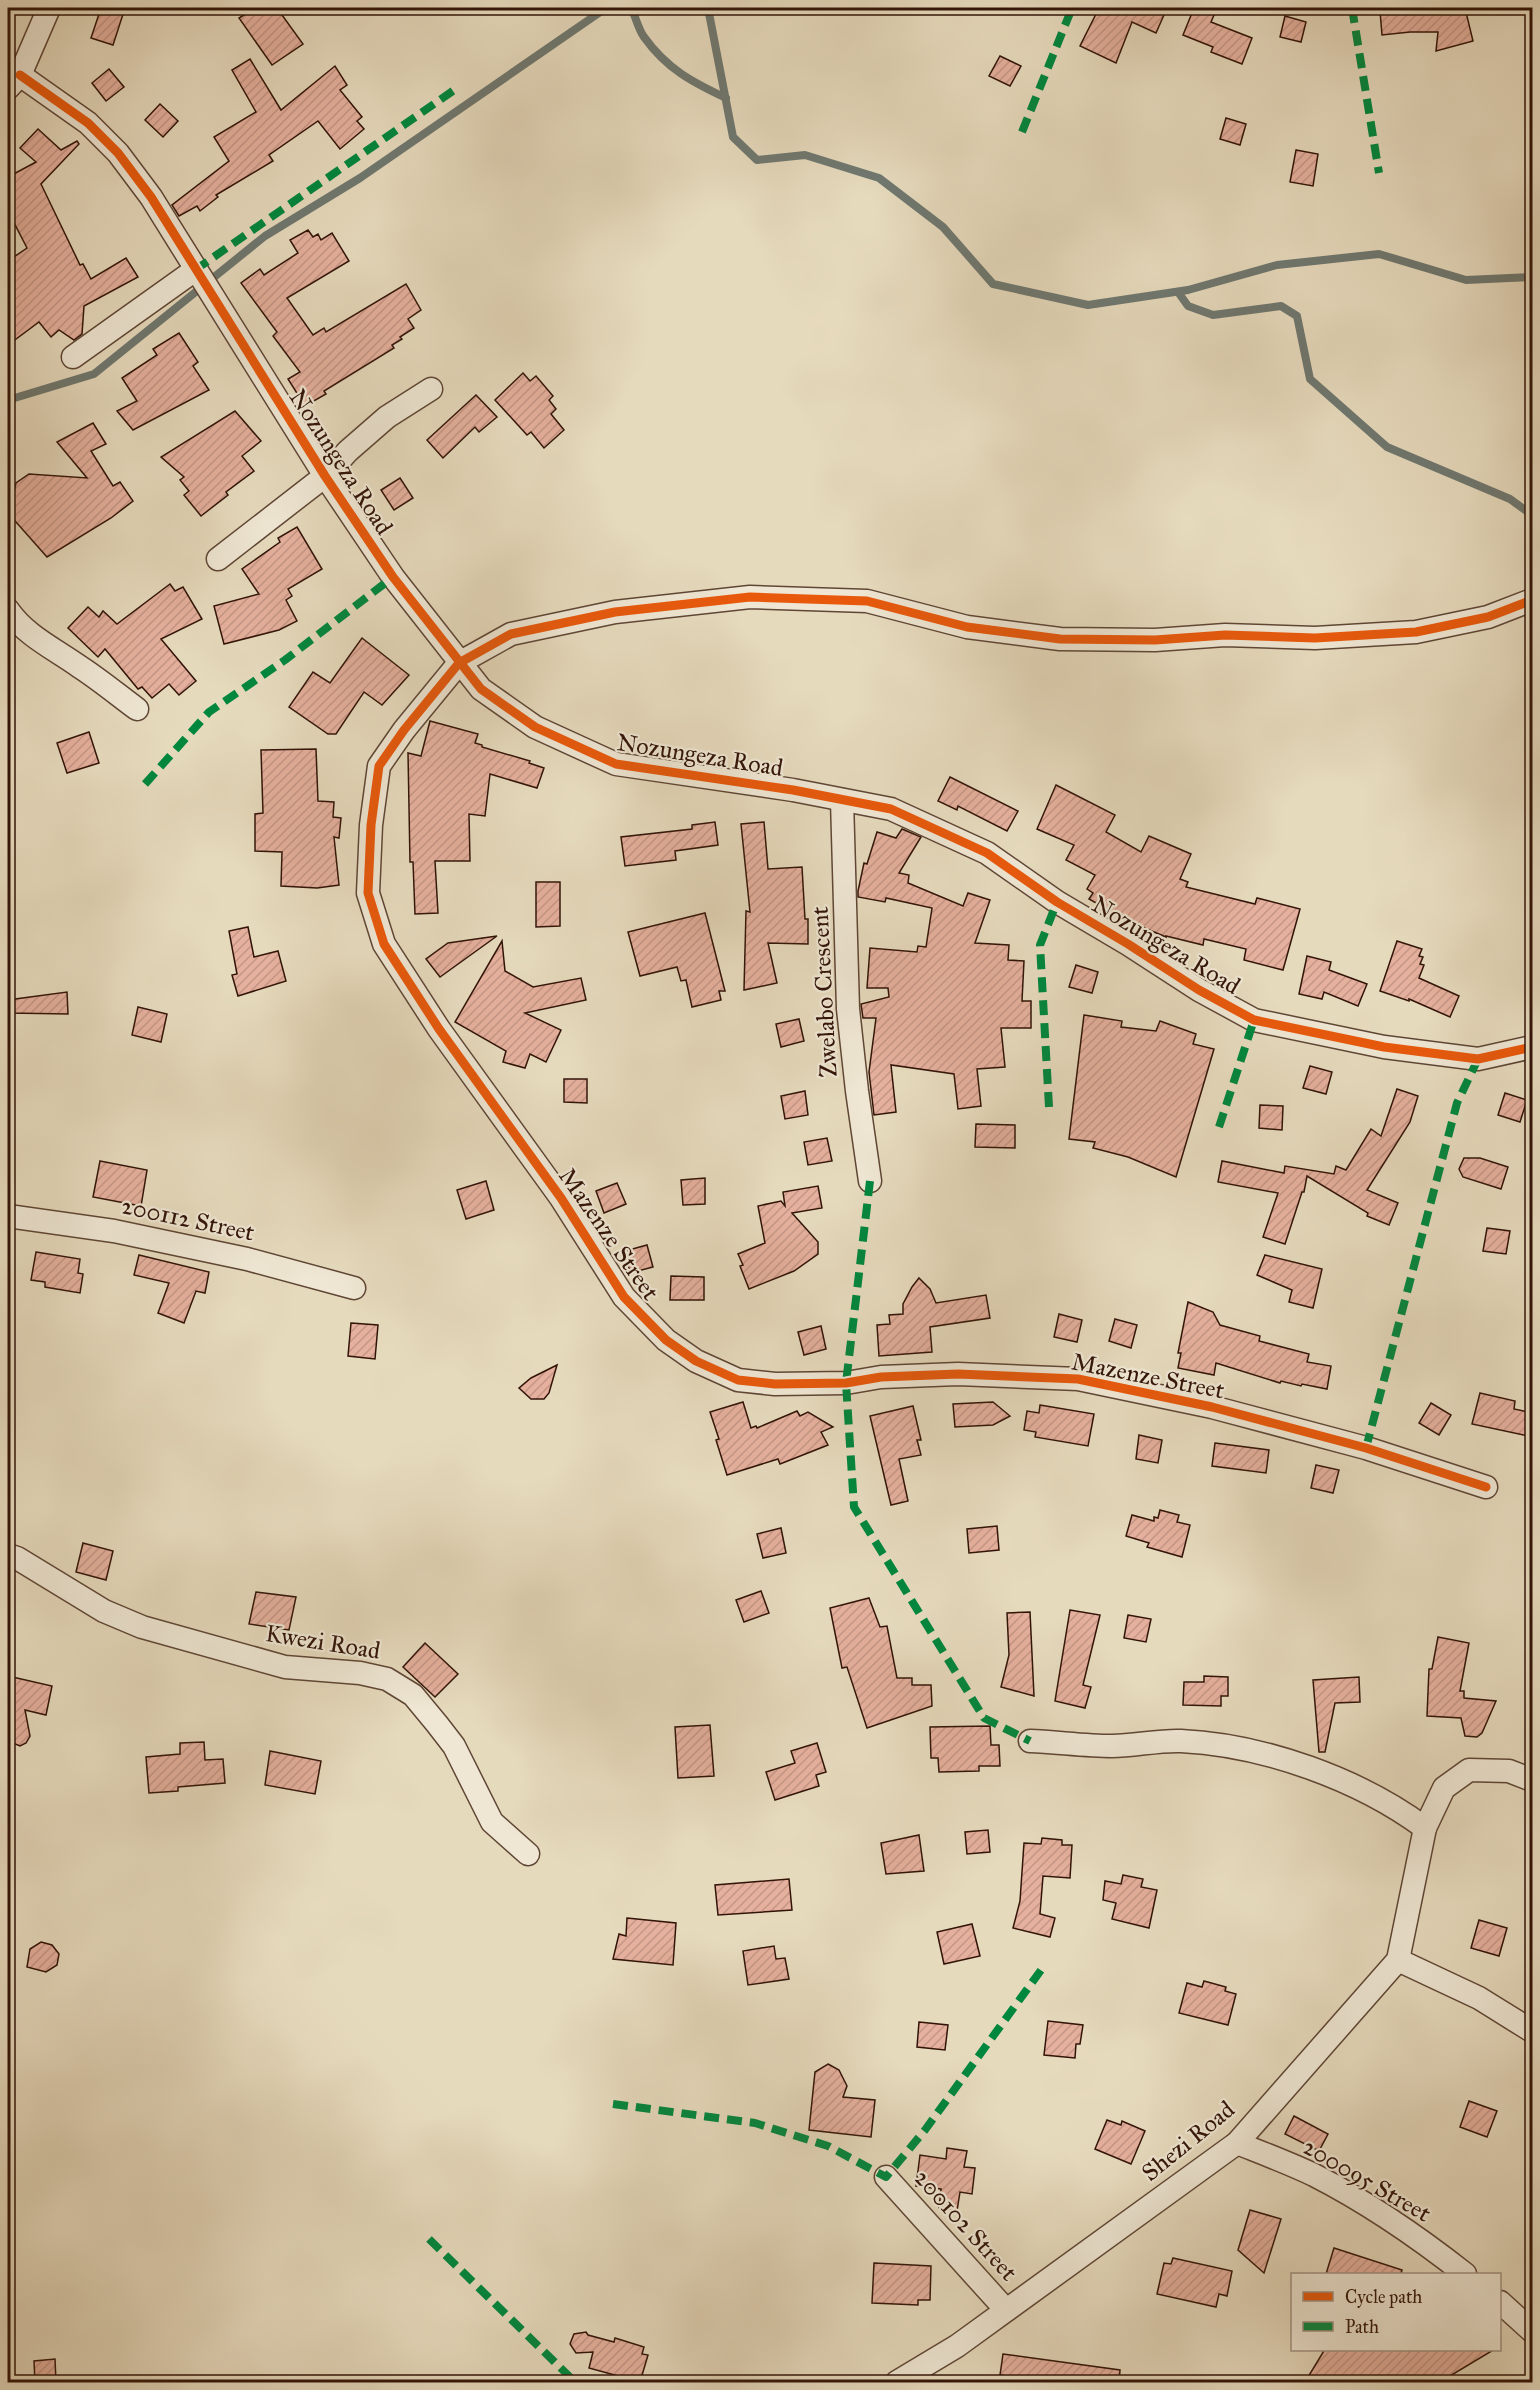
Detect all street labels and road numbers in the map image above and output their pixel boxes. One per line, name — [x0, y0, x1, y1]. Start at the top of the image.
street label: Nozungeza Road — [283, 383, 399, 541]
street label: Nozungeza Road — [615, 727, 785, 783]
street label: Nozungeza Road — [1086, 889, 1246, 1001]
street label: Zwelabo Crescent — [805, 905, 843, 1078]
street label: Mazenze Street — [552, 1162, 666, 1306]
street label: 200112 Street — [119, 1190, 258, 1248]
street label: Mazenze Street — [1069, 1347, 1227, 1406]
street label: Kwezi Road — [264, 1618, 382, 1666]
street label: Shezi Road — [1135, 2094, 1241, 2188]
street label: 200095 Street — [1298, 2131, 1437, 2229]
street label: 200102 Street — [908, 2163, 1024, 2287]

